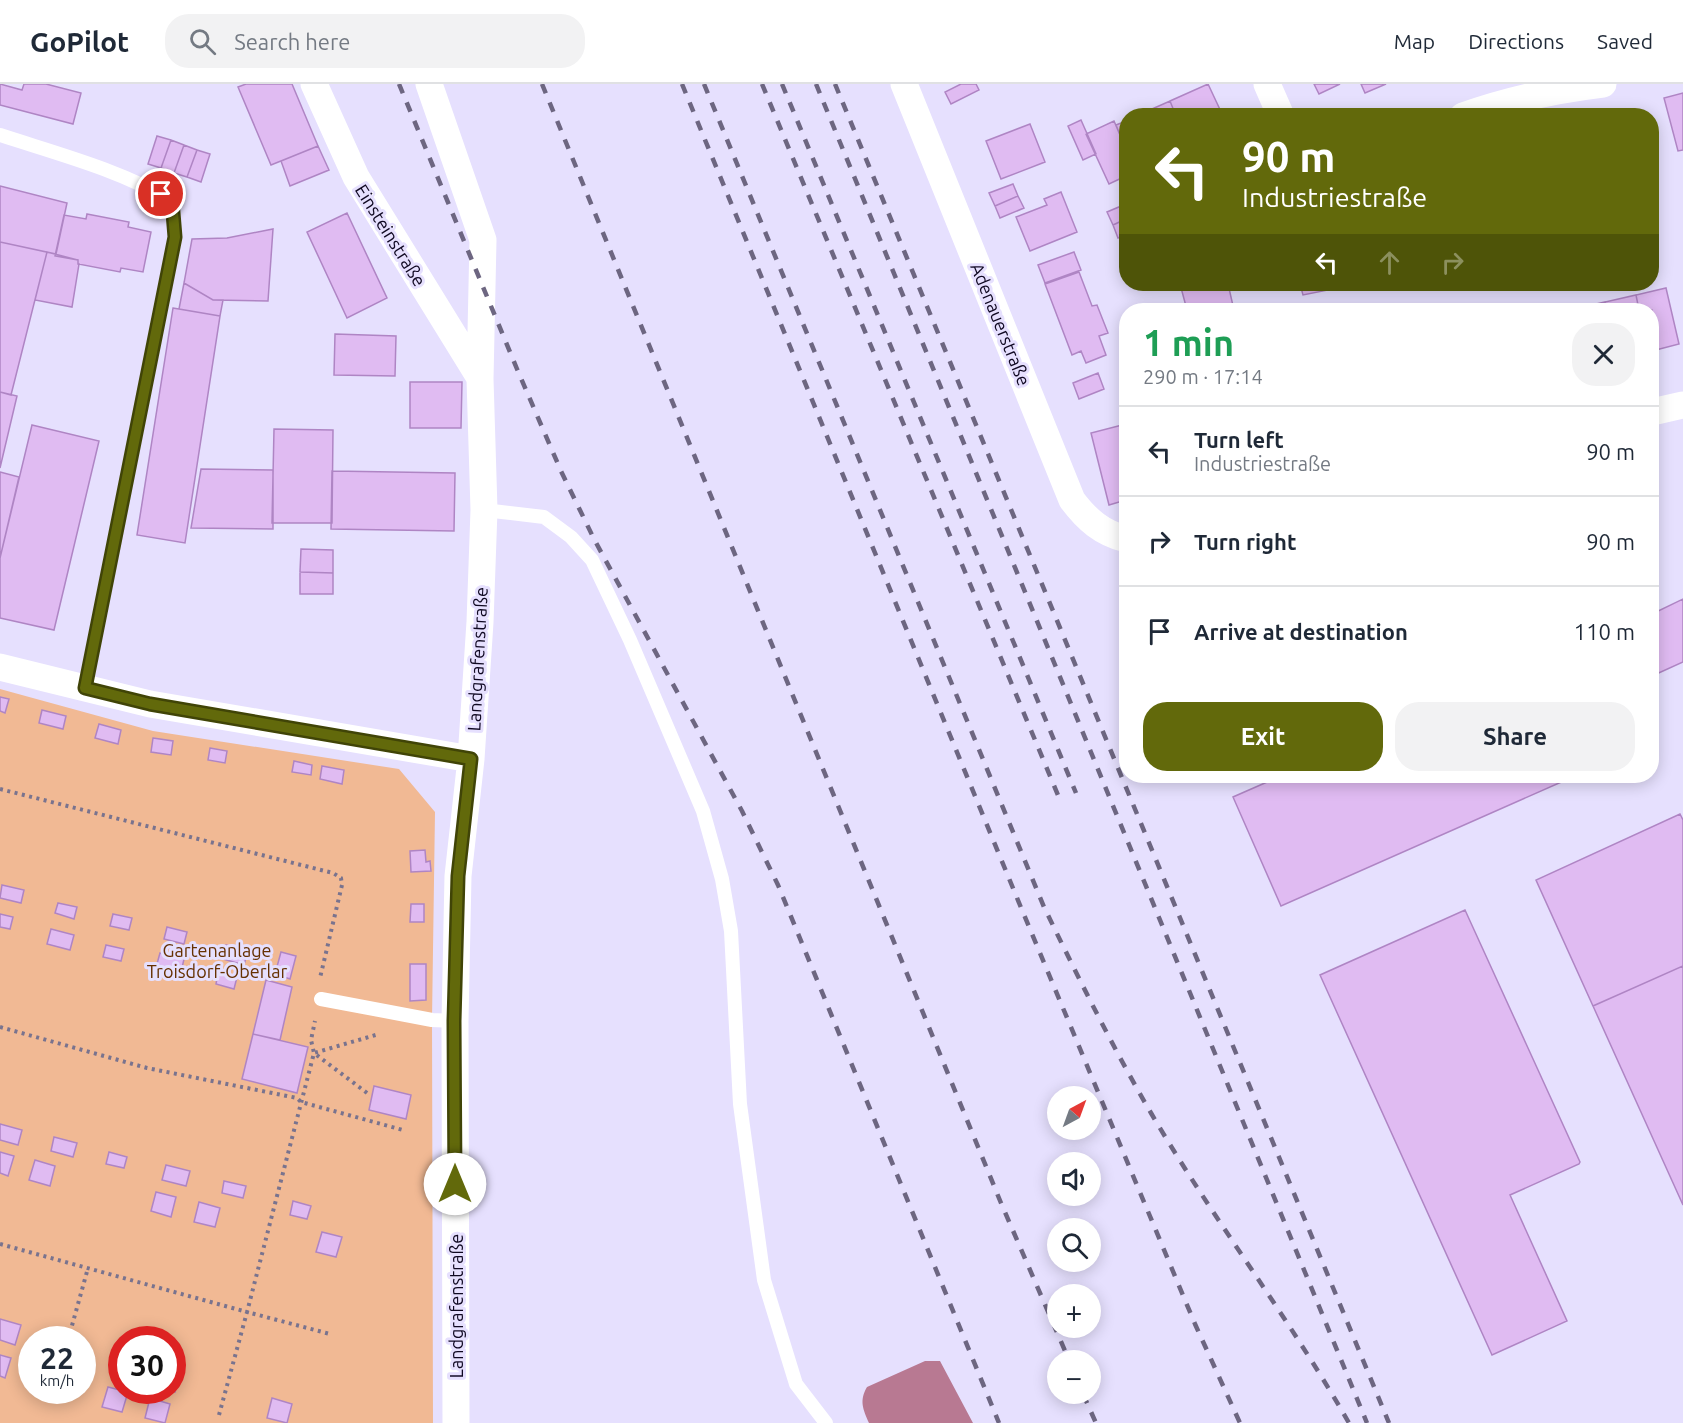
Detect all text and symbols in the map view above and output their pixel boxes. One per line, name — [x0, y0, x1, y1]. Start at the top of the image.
search box — [165, 14, 585, 68]
icon: search — [186, 25, 219, 58]
text: GoPilot — [30, 26, 129, 57]
text: Search here — [234, 29, 350, 54]
text: Map — [1394, 29, 1435, 53]
text: Directions — [1468, 29, 1564, 53]
text: Saved — [1597, 29, 1653, 53]
icon: left — [1143, 132, 1221, 210]
text: 90 m — [1242, 133, 1336, 180]
pin — [135, 168, 186, 219]
icon: arrive — [144, 177, 177, 210]
street label: Einsteinstraße — [352, 181, 430, 289]
text: Industriestraße — [1242, 182, 1427, 212]
icon: left — [1310, 246, 1343, 279]
icon: ahead — [1373, 246, 1406, 279]
icon: right — [1436, 246, 1469, 279]
street label: Adenauerstraße — [967, 260, 1035, 388]
text: 1 min — [1143, 322, 1234, 363]
button: close — [1572, 323, 1635, 386]
text: 290 m · 17:14 — [1143, 365, 1263, 388]
text: Turn left — [1194, 427, 1284, 452]
icon: left — [1143, 435, 1176, 468]
text: 90 m — [1586, 439, 1635, 464]
text: Industriestraße — [1194, 452, 1331, 475]
icon: right — [1143, 525, 1176, 558]
text: Turn right — [1194, 529, 1296, 554]
text: 90 m — [1586, 529, 1635, 554]
street label: Landgrafenstraße — [463, 586, 491, 732]
icon: arrive — [1143, 615, 1176, 648]
text: Arrive at destination — [1194, 619, 1408, 644]
text: 110 m — [1574, 619, 1635, 644]
button: Exit — [1143, 702, 1383, 771]
button: Share — [1395, 702, 1635, 771]
park label: Gartenanlage Troisdorf-Oberlar — [147, 940, 287, 981]
north arrow — [1047, 1086, 1101, 1140]
map controls — [1047, 1086, 1101, 1404]
position arrow — [423, 1152, 487, 1216]
button: sound — [1047, 1152, 1101, 1206]
button: search — [1047, 1218, 1101, 1272]
street label: Landgrafenstraße — [446, 1234, 466, 1378]
button: + — [1047, 1284, 1101, 1338]
speed limit sign: 30 — [108, 1326, 186, 1404]
text: 22 — [40, 1341, 74, 1375]
button: − — [1047, 1350, 1101, 1404]
text: km/h — [40, 1372, 74, 1389]

